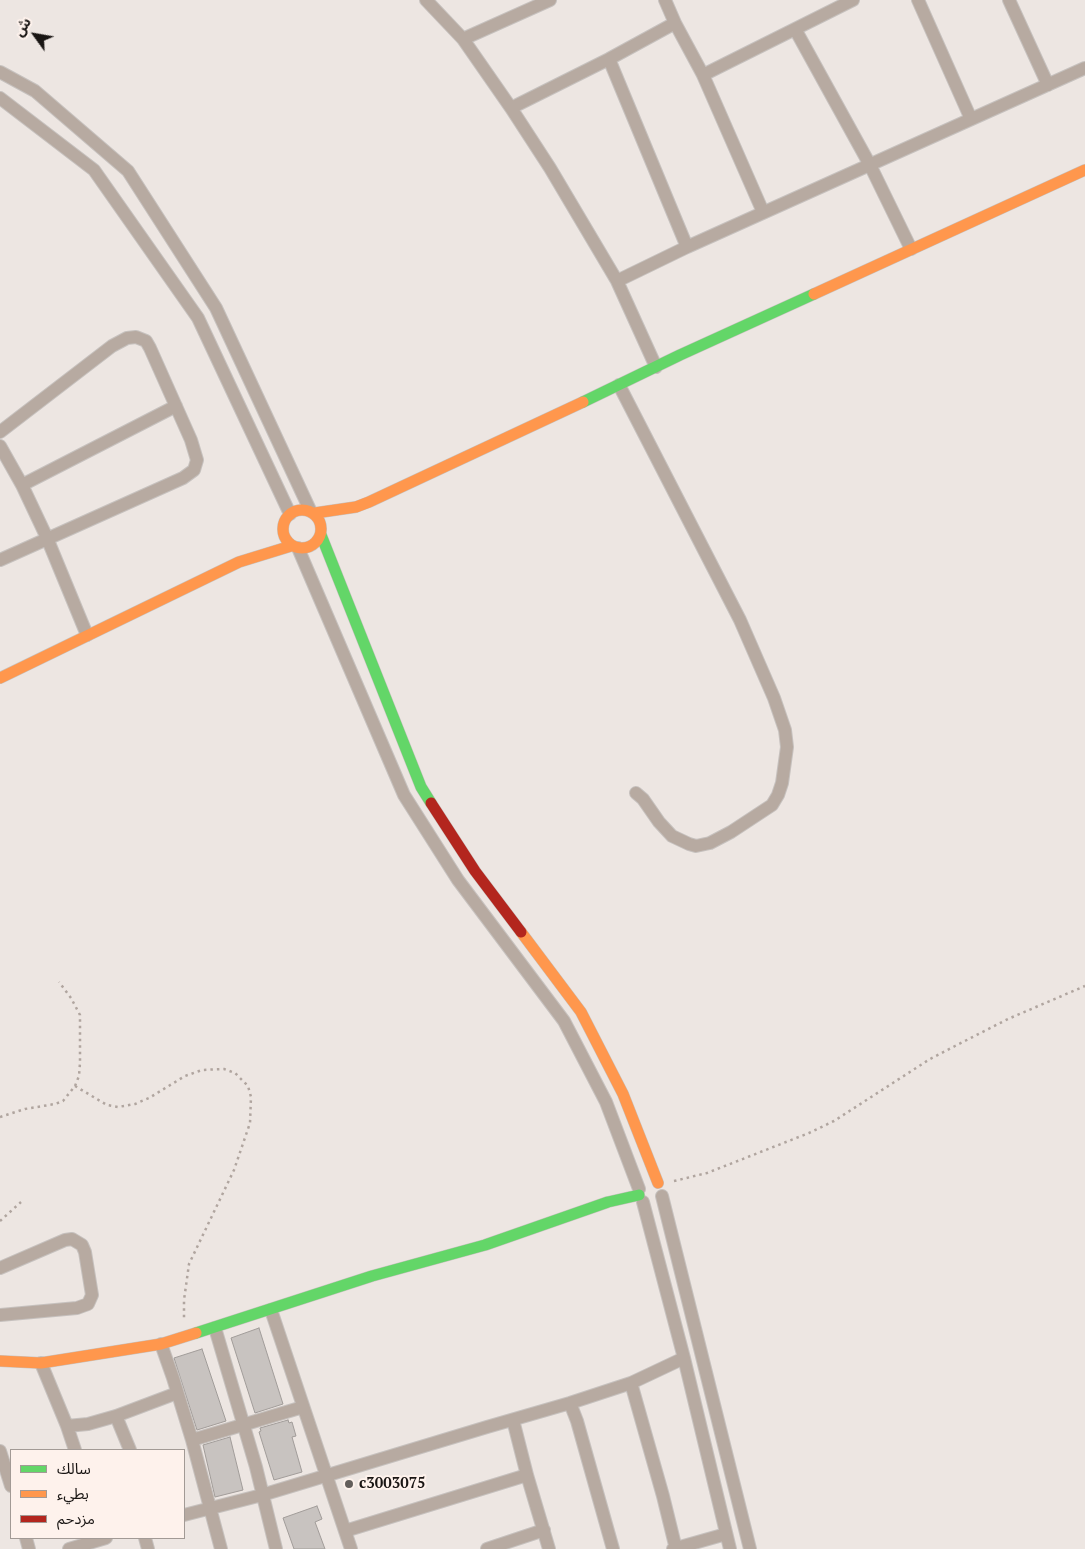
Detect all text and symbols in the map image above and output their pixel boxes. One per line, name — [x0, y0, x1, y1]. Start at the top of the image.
north arrow — [10, 10, 60, 60]
text: ش — [9, 14, 35, 40]
legend — [10, 1449, 185, 1539]
text: سالك — [57, 1458, 91, 1478]
place label: c3003075 — [359, 1475, 426, 1493]
marker: c3003075 — [343, 1478, 355, 1490]
text: بطيء — [57, 1483, 89, 1503]
text: مزدحم — [57, 1508, 95, 1528]

